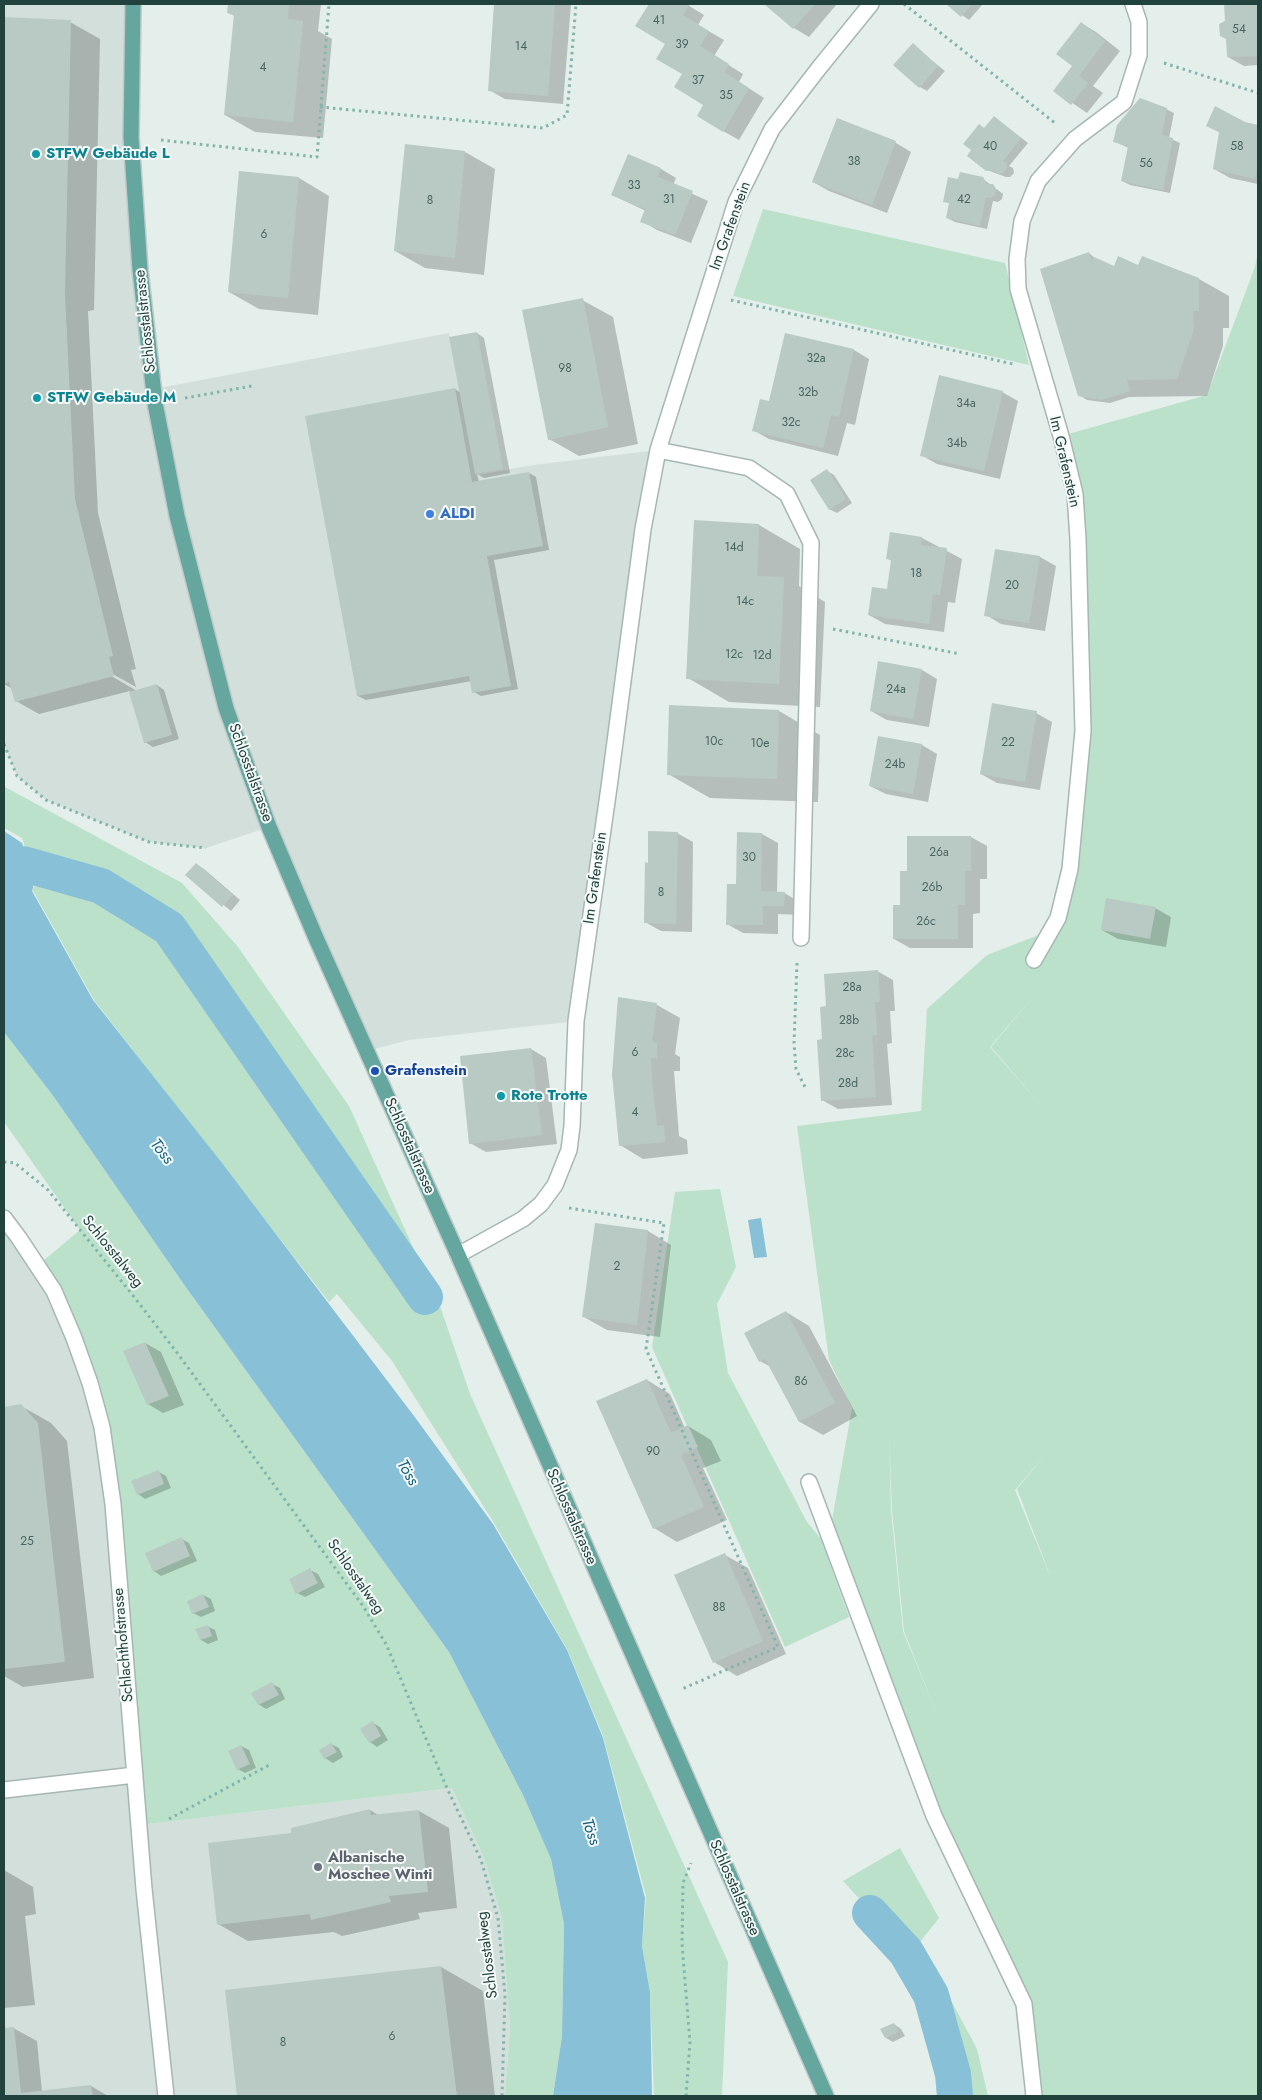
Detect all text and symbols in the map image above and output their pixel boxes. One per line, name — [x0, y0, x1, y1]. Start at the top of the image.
house number: 41 — [653, 14, 665, 28]
house number: 54 — [1232, 23, 1246, 37]
house number: 39 — [675, 38, 689, 52]
house number: 14 — [515, 40, 527, 54]
house number: 4 — [260, 61, 266, 75]
house number: 37 — [692, 74, 704, 88]
house number: 35 — [719, 89, 733, 103]
house number: 40 — [983, 140, 997, 154]
house number: 58 — [1230, 140, 1244, 154]
place label: STFW Gebäude L — [46, 145, 170, 163]
marker: STFW Gebäude L — [30, 148, 42, 160]
house number: 38 — [847, 155, 861, 169]
house number: 56 — [1139, 157, 1153, 171]
house number: 33 — [627, 179, 641, 193]
street label: Im Grafenstein — [707, 179, 755, 273]
house number: 31 — [663, 193, 675, 207]
house number: 42 — [957, 193, 971, 207]
house number: 8 — [427, 194, 433, 208]
house number: 6 — [261, 228, 267, 242]
street label: Schlosstalstrasse — [132, 269, 160, 373]
house number: 32a — [806, 352, 826, 366]
house number: 98 — [558, 362, 572, 376]
house number: 32b — [798, 386, 818, 400]
place label: STFW Gebäude M — [47, 389, 176, 407]
marker: STFW Gebäude M — [31, 392, 43, 404]
house number: 34a — [956, 397, 976, 411]
street label: Im Grafenstein — [1045, 415, 1083, 509]
house number: 32c — [781, 416, 801, 430]
house number: 34b — [947, 437, 967, 451]
place label: ALDI — [440, 505, 475, 523]
marker: ALDI — [424, 508, 436, 520]
house number: 14d — [724, 541, 744, 555]
house number: 18 — [910, 567, 922, 581]
house number: 20 — [1005, 579, 1019, 593]
house number: 14c — [736, 595, 754, 609]
house number: 12c — [725, 648, 743, 662]
house number: 12d — [752, 649, 772, 663]
house number: 24a — [886, 683, 906, 697]
street label: Schlosstalstrasse — [224, 721, 276, 825]
house number: 10c — [705, 735, 723, 749]
house number: 22 — [1001, 736, 1015, 750]
house number: 10e — [751, 737, 769, 751]
house number: 24b — [885, 758, 905, 772]
street label: Im Grafenstein — [581, 831, 611, 925]
house number: 26a — [929, 846, 949, 860]
house number: 30 — [742, 851, 756, 865]
house number: 26b — [922, 881, 942, 895]
house number: 8 — [658, 886, 664, 900]
house number: 26c — [916, 915, 936, 929]
house number: 28a — [842, 981, 862, 995]
house number: 28b — [839, 1014, 859, 1028]
house number: 6 — [632, 1046, 638, 1060]
house number: 28c — [835, 1047, 855, 1061]
place label: Grafenstein — [385, 1062, 467, 1080]
marker: Grafenstein — [369, 1065, 381, 1077]
house number: 28d — [838, 1077, 858, 1091]
place label: Rote Trotte — [511, 1087, 588, 1105]
marker: Rote Trotte — [495, 1090, 507, 1102]
street label: Schlosstalstrasse — [380, 1095, 438, 1197]
house number: 4 — [632, 1106, 638, 1120]
water label: Töss — [145, 1136, 177, 1168]
street label: Schlosstalweg — [77, 1212, 147, 1292]
house number: 2 — [614, 1260, 620, 1274]
house number: 86 — [794, 1375, 808, 1389]
house number: 90 — [646, 1445, 660, 1459]
water label: Töss — [392, 1457, 422, 1489]
street label: Schlosstalstrasse — [542, 1466, 600, 1568]
house number: 25 — [20, 1535, 34, 1549]
street label: Schlosstalweg — [323, 1536, 387, 1618]
street label: Schlachthofstrasse — [110, 1587, 138, 1703]
house number: 88 — [712, 1601, 726, 1615]
water label: Töss — [577, 1816, 603, 1848]
street label: Schlosstalstrasse — [705, 1837, 763, 1939]
place label: Albanische Moschee Winti — [328, 1849, 432, 1884]
marker: Albanische Moschee Winti — [312, 1861, 324, 1873]
street label: Schlosstalweg — [474, 1910, 502, 2000]
house number: 6 — [389, 2030, 395, 2044]
house number: 8 — [280, 2036, 286, 2050]

